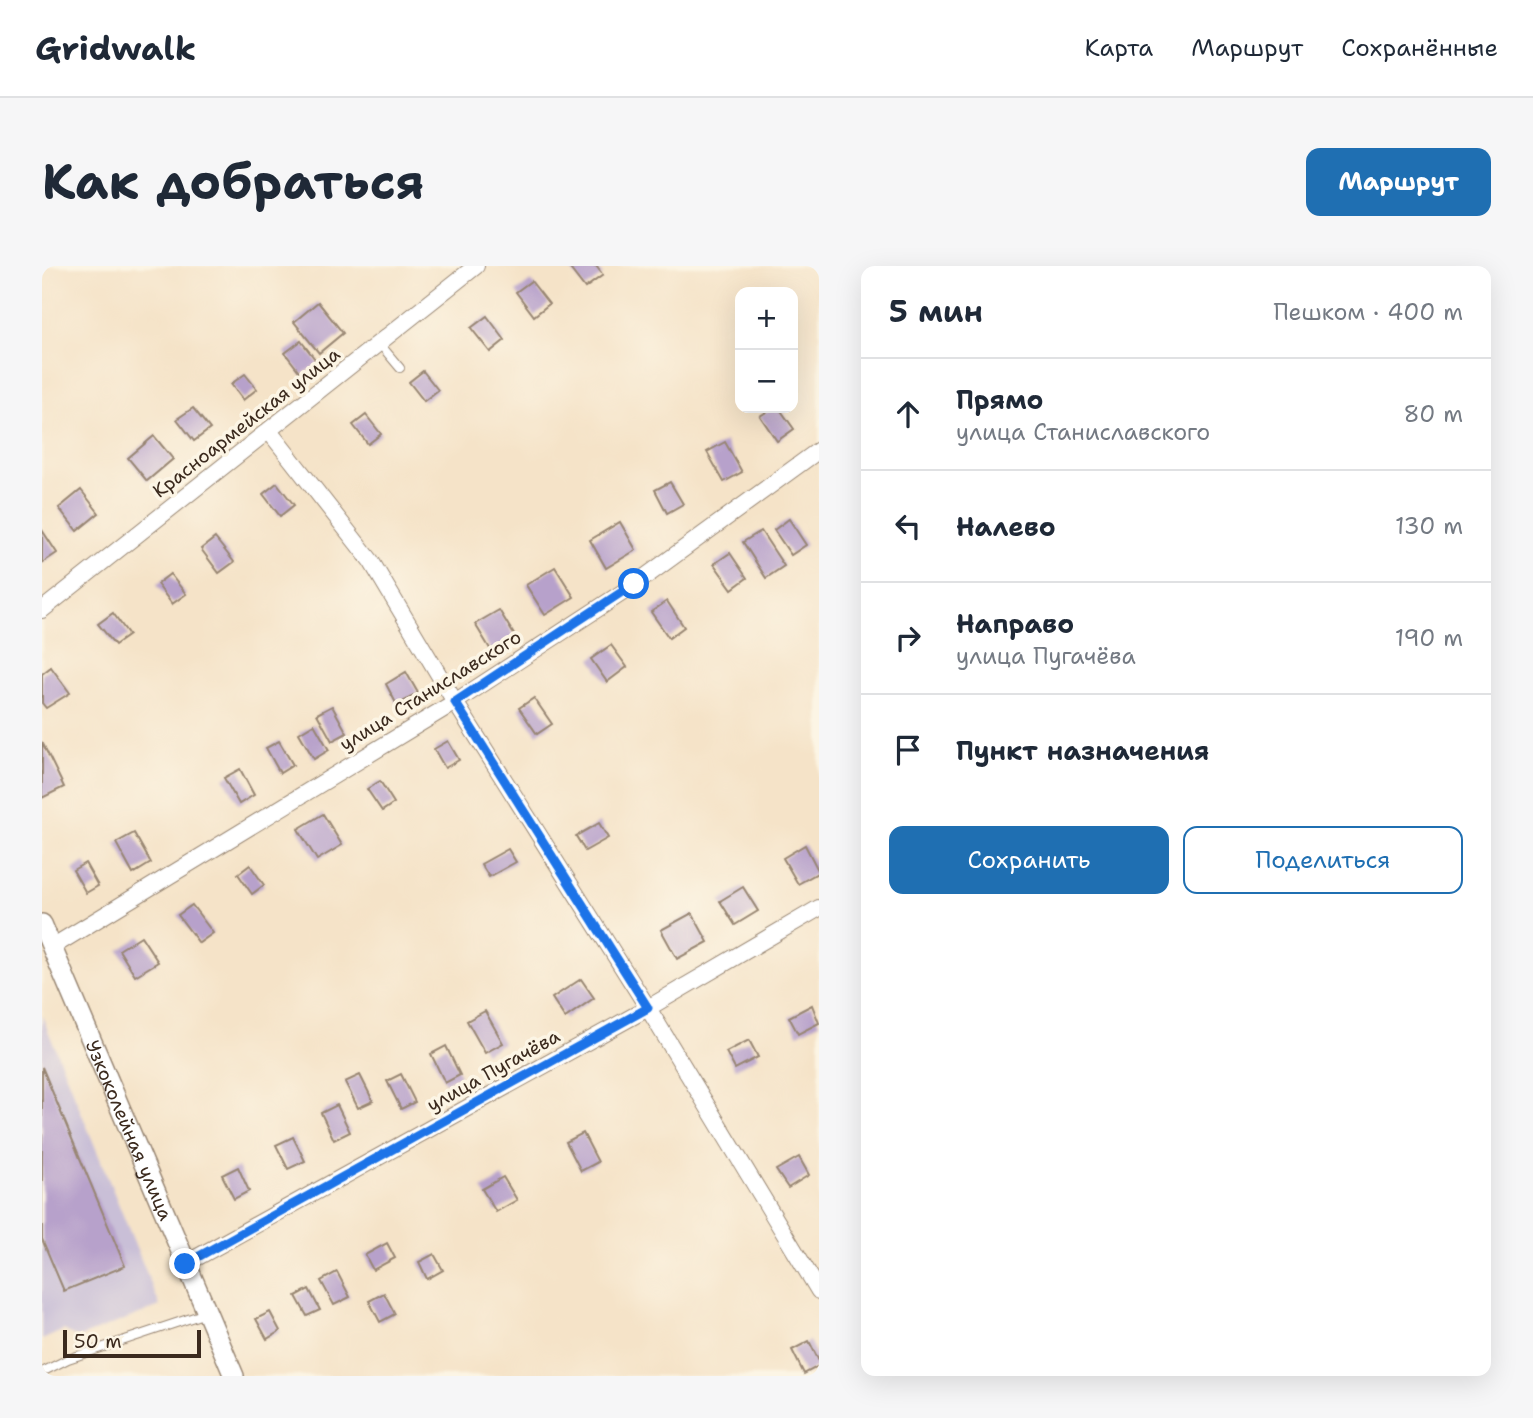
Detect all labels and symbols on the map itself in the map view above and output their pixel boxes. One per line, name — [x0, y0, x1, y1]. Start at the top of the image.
street label: Красноармейская улица — [148, 341, 345, 503]
route start — [618, 568, 649, 599]
street label: улица Станиславского — [335, 624, 526, 757]
street label: улица Пугачёва — [422, 1023, 564, 1117]
street label: Узкоколейная улица — [80, 1036, 179, 1224]
route end — [169, 1248, 200, 1279]
scale bar — [63, 1327, 201, 1359]

